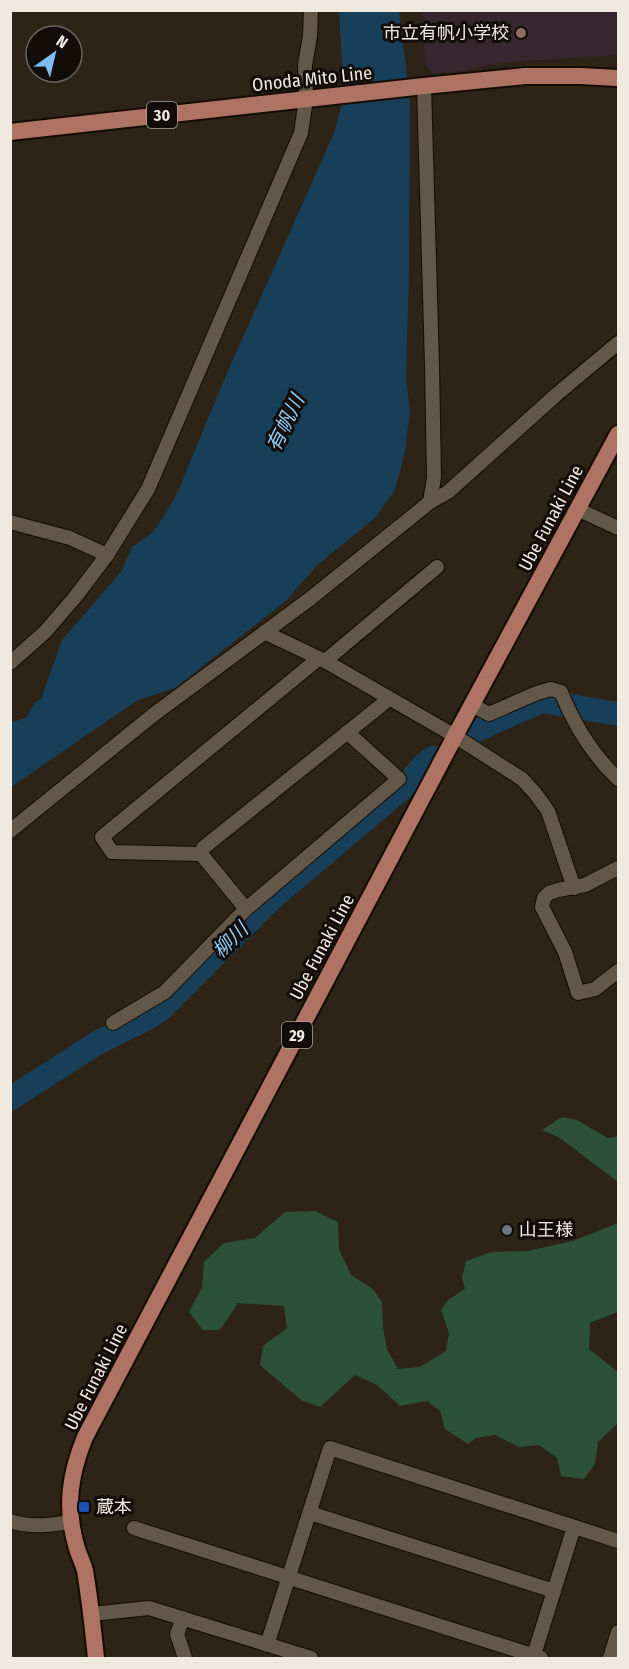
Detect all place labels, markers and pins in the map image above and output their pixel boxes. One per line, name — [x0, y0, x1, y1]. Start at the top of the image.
place label: 市立有帆小学校 — [383, 22, 509, 44]
marker: 市立有帆小学校 — [514, 26, 528, 40]
place label: 山王様 — [519, 1219, 573, 1241]
marker: 山王様 — [500, 1223, 514, 1237]
place label: 蔵本 — [96, 1496, 132, 1518]
marker: 蔵本 — [77, 1500, 91, 1514]

